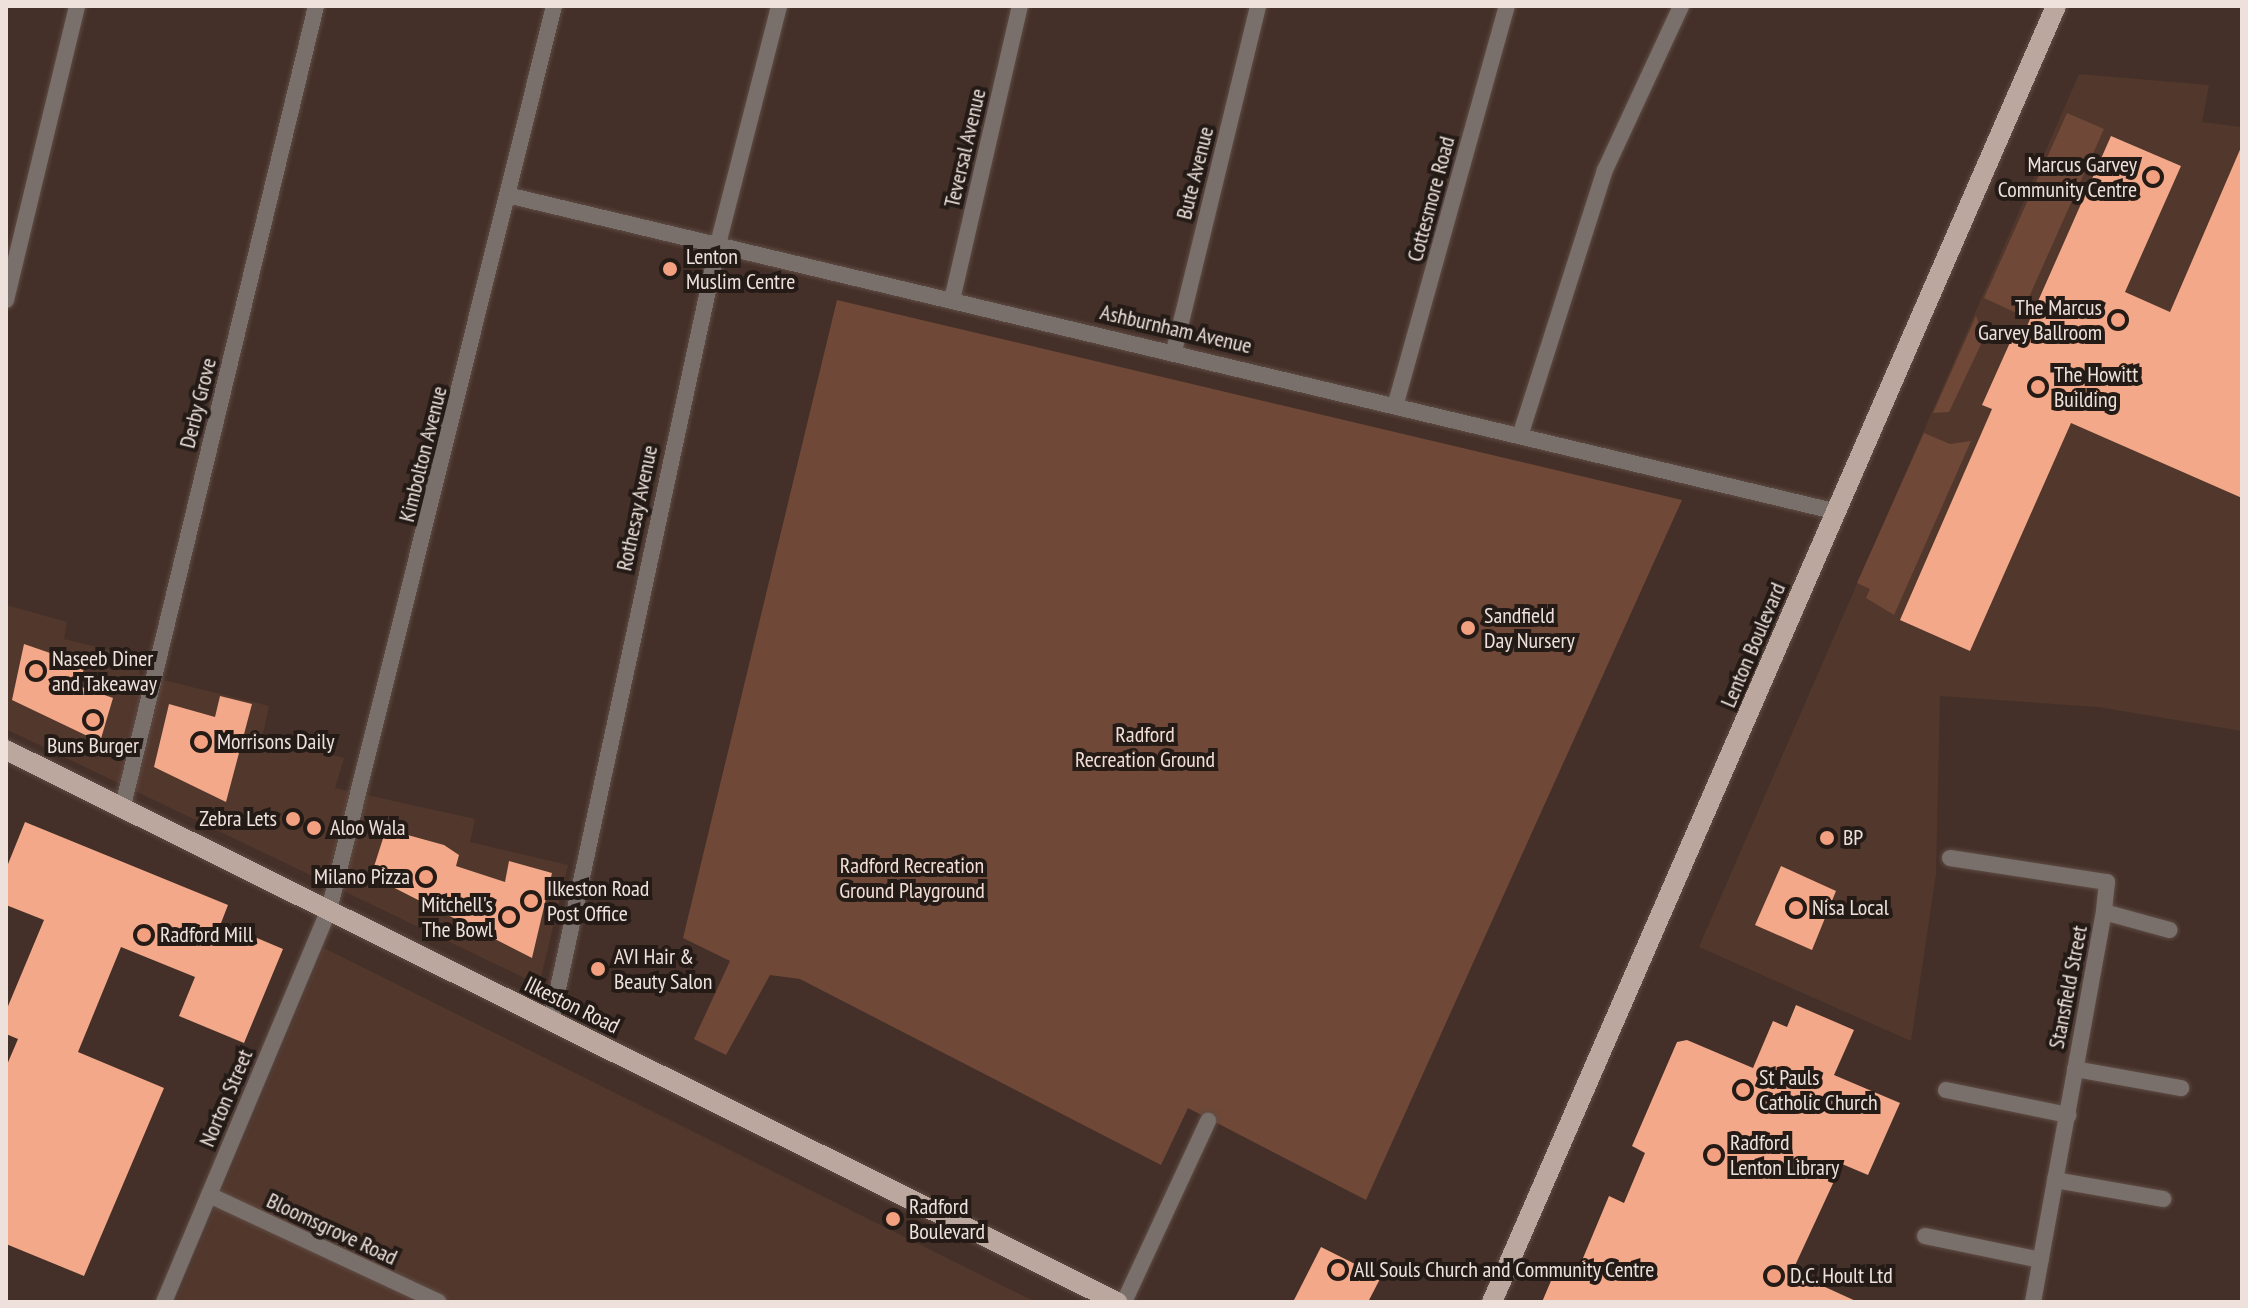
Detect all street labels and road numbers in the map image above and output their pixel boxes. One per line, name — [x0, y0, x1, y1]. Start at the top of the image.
street label: Teversal Avenue — [938, 86, 992, 210]
street label: Bute Avenue — [1171, 124, 1219, 222]
street label: Cottesmore Road — [1402, 134, 1460, 264]
street label: Ashburnham Avenue — [1097, 299, 1255, 359]
street label: Derby Grove — [174, 355, 222, 451]
street label: Kimbolton Avenue — [393, 383, 453, 525]
street label: Rothesay Avenue — [611, 442, 663, 574]
street label: Lenton Boulevard — [1715, 579, 1791, 711]
street label: Stansfield Street — [2043, 923, 2093, 1051]
street label: Ilkeston Road — [520, 971, 624, 1039]
street label: Norton Street — [194, 1045, 258, 1151]
street label: Bloomsgrove Road — [263, 1187, 401, 1271]

